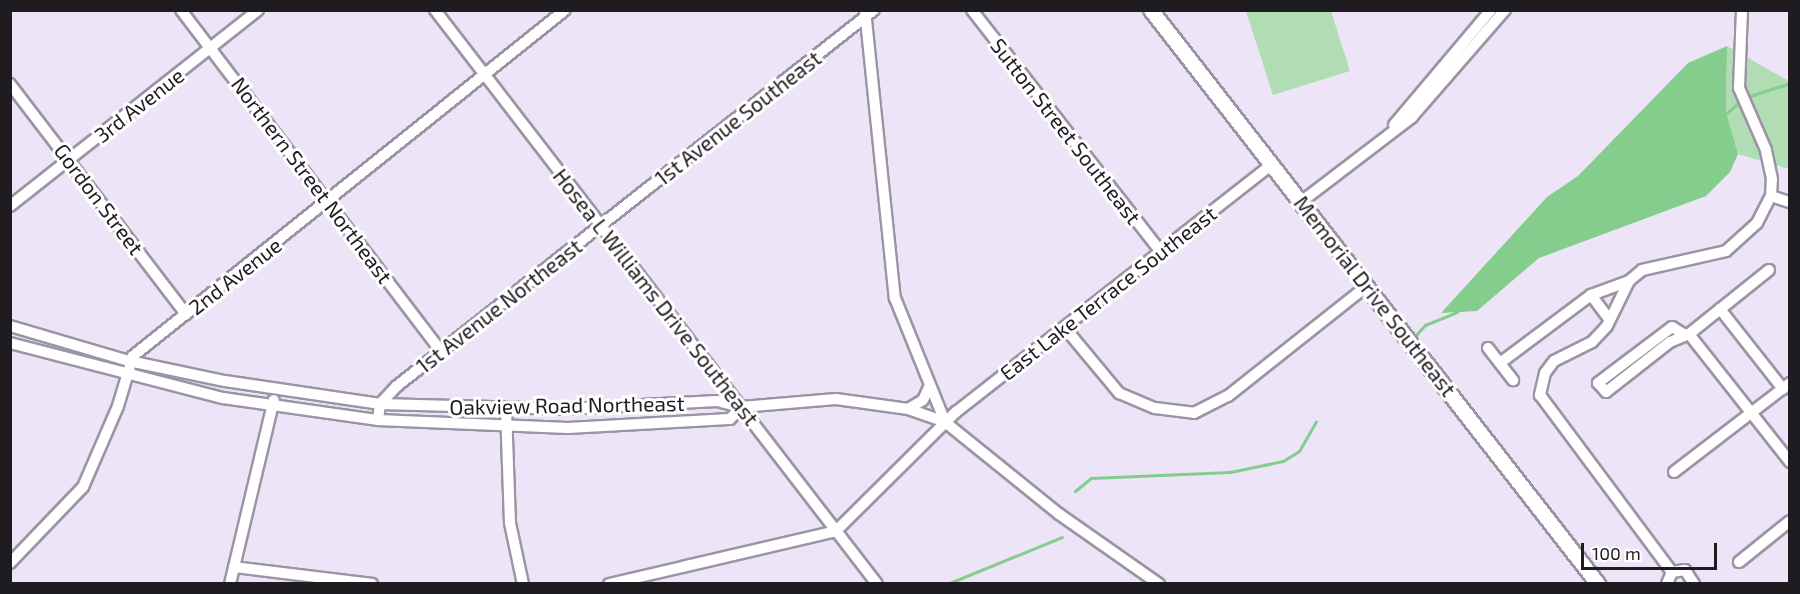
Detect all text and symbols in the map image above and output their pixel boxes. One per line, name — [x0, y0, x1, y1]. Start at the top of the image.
street label: Sutton Street Southeast — [986, 33, 1146, 229]
street label: 1st Avenue Southeast — [650, 45, 826, 191]
street label: 3rd Avenue — [89, 62, 189, 148]
street label: Northern Street Northeast — [226, 72, 398, 288]
street label: Gordon Street — [49, 138, 149, 260]
street label: Hosea L Williams Drive Southeast — [548, 163, 764, 431]
street label: Memorial Drive Southeast — [1289, 191, 1461, 401]
street label: East Lake Terrace Southeast — [995, 201, 1221, 385]
street label: 2nd Avenue — [183, 232, 287, 320]
street label: 1st Avenue Northeast — [411, 233, 587, 379]
street label: Oakview Road Northeast — [449, 390, 685, 420]
scale bar — [1584, 531, 1720, 569]
text: 100 m — [1592, 542, 1641, 564]

